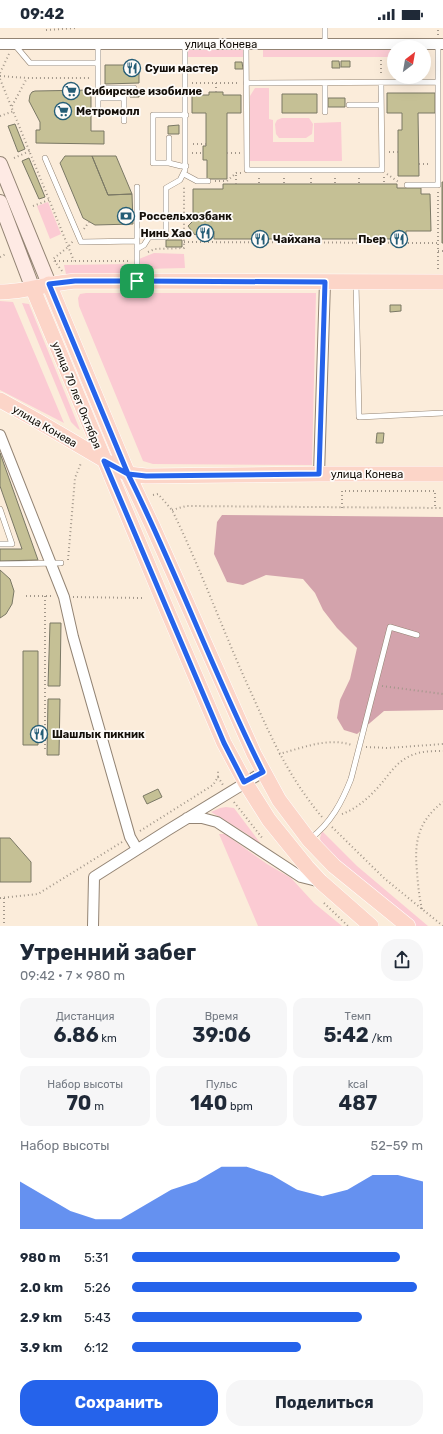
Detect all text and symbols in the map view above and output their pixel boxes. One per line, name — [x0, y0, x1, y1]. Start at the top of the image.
text: 09:42 — [20, 5, 64, 23]
street label: улица Конева — [185, 38, 257, 51]
north arrow — [387, 40, 431, 84]
map controls — [387, 40, 431, 84]
restaurant icon: Суши мастер — [122, 58, 142, 78]
place label: Суши мастер — [145, 62, 218, 75]
supermarket icon: Сибирское изобилие — [61, 81, 81, 101]
place label: Сибирское изобилие — [84, 85, 203, 98]
supermarket icon: Метромолл — [53, 101, 73, 121]
place label: Метромолл — [76, 105, 140, 118]
bank icon: Россельхозбанк — [116, 206, 136, 226]
place label: Россельхозбанк — [139, 210, 232, 223]
restaurant icon: Нинь Хао — [195, 223, 215, 243]
place label: Нинь Хао — [140, 227, 192, 240]
restaurant icon: Чайхана — [250, 229, 270, 249]
restaurant icon: Пьер — [389, 229, 409, 249]
place label: Чайхана — [273, 233, 321, 246]
place label: Пьер — [358, 233, 386, 246]
pin — [120, 264, 154, 298]
icon: arrive — [126, 270, 148, 292]
street label: улица 70 лет Октября — [49, 340, 104, 451]
street label: улица Конева — [10, 403, 79, 450]
street label: улица Конева — [331, 468, 403, 481]
restaurant icon: Шашлык пикник — [29, 724, 49, 744]
place label: Шашлык пикник — [52, 728, 145, 741]
text: Утренний забег — [20, 939, 196, 966]
button: share — [381, 939, 423, 981]
text: 09:42 · 7 × 980 m — [20, 968, 125, 983]
text: Дистанция — [56, 1010, 114, 1023]
text: Время — [205, 1010, 238, 1023]
text: Темп — [345, 1010, 371, 1023]
text: 6.86 — [54, 1023, 99, 1047]
text: 39:06 — [192, 1023, 251, 1047]
text: 5:42 — [323, 1023, 369, 1047]
text: km — [99, 1032, 117, 1045]
text: /km — [369, 1032, 392, 1045]
text: Набор высоты — [47, 1078, 123, 1091]
text: Пульс — [206, 1078, 237, 1091]
text: kcal — [348, 1078, 368, 1091]
text: 70 — [66, 1091, 91, 1115]
text: 140 — [190, 1091, 227, 1115]
text: 487 — [338, 1091, 377, 1115]
text: m — [91, 1100, 104, 1113]
text: bpm — [227, 1100, 253, 1113]
text: Набор высоты — [20, 1138, 109, 1153]
text: 52–59 m — [370, 1138, 423, 1153]
text: 980 m — [20, 1250, 61, 1265]
text: 5:31 — [84, 1250, 108, 1265]
text: 2.0 km — [20, 1280, 63, 1295]
text: 5:26 — [84, 1280, 111, 1295]
text: 2.9 km — [20, 1310, 62, 1325]
text: 5:43 — [84, 1310, 111, 1325]
text: 3.9 km — [20, 1340, 62, 1355]
text: 6:12 — [84, 1340, 108, 1355]
button: Сохранить — [20, 1380, 218, 1426]
button: Поделиться — [226, 1380, 423, 1426]

